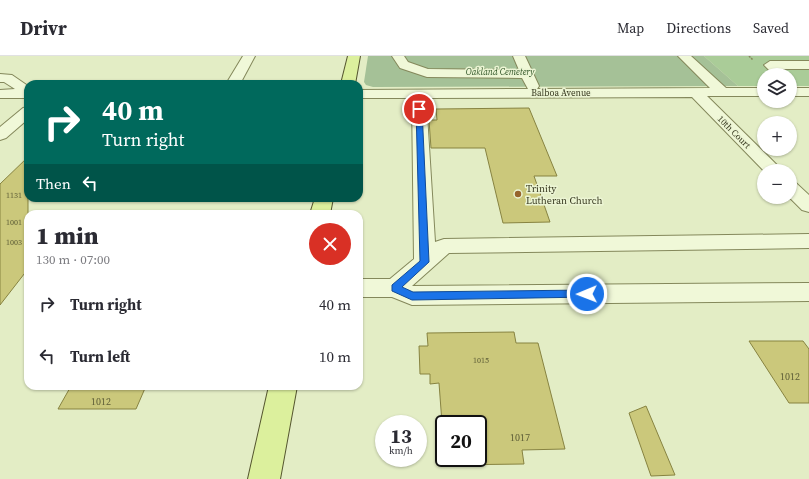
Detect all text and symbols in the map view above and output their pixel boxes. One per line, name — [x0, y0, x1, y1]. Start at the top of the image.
text: Drivr — [20, 15, 67, 41]
text: Map — [617, 18, 644, 38]
text: Directions — [666, 18, 731, 38]
text: Saved — [753, 18, 789, 38]
park label: Oakland Cemetery — [466, 66, 535, 78]
map controls — [757, 68, 797, 204]
button: layers — [757, 68, 797, 108]
street label: Balboa Avenue — [531, 87, 591, 99]
text: 40 m — [102, 91, 164, 129]
pin — [402, 92, 436, 126]
icon: right — [36, 96, 88, 148]
icon: arrive — [408, 98, 430, 120]
street label: 10th Court — [715, 113, 753, 151]
button: + — [757, 116, 797, 156]
text: Turn right — [102, 127, 184, 152]
button: − — [757, 164, 797, 204]
icon: left — [79, 172, 101, 194]
text: Then — [36, 173, 71, 194]
place label: Trinity Lutheran Church — [526, 182, 602, 207]
marker: Trinity Lutheran Church — [513, 189, 523, 199]
house number: 1131 — [6, 190, 22, 201]
house number: 1001 — [6, 217, 22, 228]
text: 1 min — [36, 219, 99, 252]
button: close — [309, 223, 351, 265]
house number: 1003 — [6, 237, 22, 248]
text: 130 m · 07:00 — [36, 251, 110, 268]
position arrow — [566, 273, 608, 315]
icon: right — [36, 293, 58, 315]
text: Turn right — [70, 294, 142, 315]
text: 40 m — [319, 294, 351, 315]
icon: left — [36, 345, 58, 367]
text: Turn left — [70, 346, 130, 367]
text: 10 m — [319, 346, 351, 367]
house number: 1015 — [473, 355, 489, 366]
house number: 1012 — [780, 370, 800, 383]
house number: 1012 — [91, 395, 111, 408]
speed limit sign: 20 — [435, 415, 487, 467]
text: 13 — [390, 422, 412, 450]
house number: 1017 — [510, 431, 530, 444]
text: km/h — [389, 444, 413, 457]

